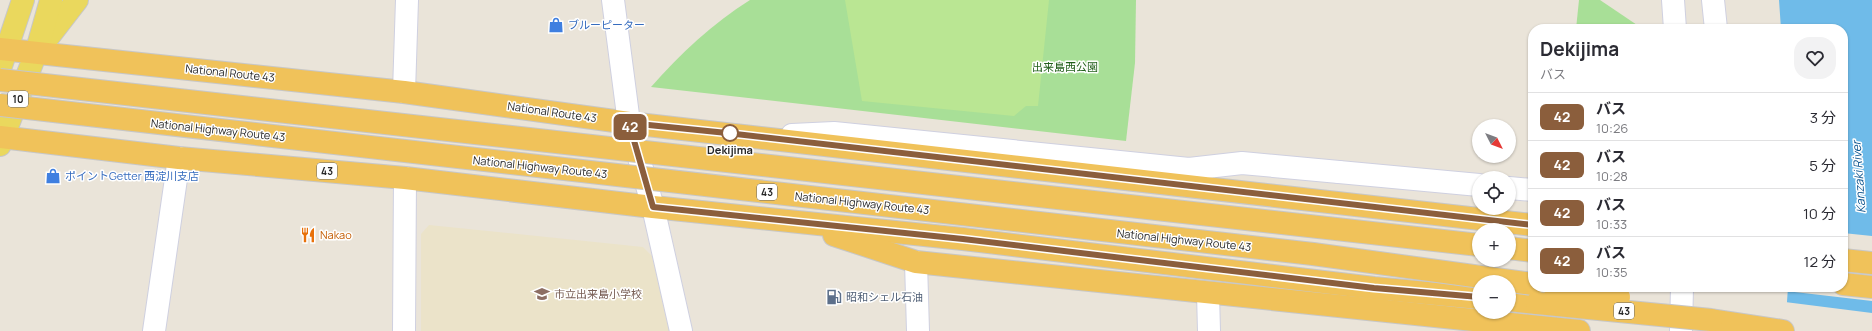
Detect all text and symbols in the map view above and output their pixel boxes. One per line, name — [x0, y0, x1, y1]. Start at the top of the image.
shop icon: ブルーピーター — [547, 16, 565, 34]
place label: ブルーピーター — [568, 17, 645, 32]
text: Dekijima — [1540, 36, 1619, 62]
button: heart — [1794, 37, 1836, 79]
park label: 出来島西公園 — [1032, 59, 1098, 74]
street label: National Route 43 — [185, 60, 276, 85]
text: バス — [1540, 65, 1566, 83]
road number: 10 — [8, 91, 28, 107]
street label: National Route 43 — [507, 98, 598, 125]
text: バス — [1596, 98, 1626, 119]
text: 42 — [1554, 107, 1570, 126]
text: 3 分 — [1810, 107, 1836, 128]
line badge: 42 — [612, 114, 648, 140]
street label: National Highway Route 43 — [150, 115, 286, 144]
text: 42 — [622, 117, 638, 136]
north arrow — [1472, 119, 1516, 163]
map controls — [1472, 119, 1516, 319]
text: 10:26 — [1596, 119, 1628, 137]
marker: Dekijima — [721, 124, 739, 142]
water label: Kanzaki River — [1847, 139, 1870, 214]
place label: Dekijima — [707, 142, 753, 157]
text: バス — [1596, 146, 1626, 167]
street label: National Highway Route 43 — [472, 152, 608, 181]
text: 42 — [1554, 155, 1570, 174]
text: 5 分 — [1809, 155, 1836, 176]
road number: 43 — [317, 163, 337, 179]
shop icon: ポイントGetter 西淀川支店 — [44, 167, 62, 185]
text: 10:28 — [1596, 167, 1628, 185]
place label: ポイントGetter 西淀川支店 — [65, 168, 199, 183]
button: locate — [1472, 171, 1516, 215]
road number: 43 — [757, 184, 777, 200]
street label: National Highway Route 43 — [794, 188, 930, 217]
text: バス — [1596, 194, 1626, 215]
text: 42 — [1554, 203, 1570, 222]
text: 10 分 — [1803, 203, 1836, 224]
text: 10:33 — [1596, 215, 1627, 233]
button: + — [1472, 223, 1516, 267]
street label: National Highway Route 43 — [1116, 225, 1252, 254]
restaurant icon: Nakao — [299, 226, 317, 244]
place label: Nakao — [320, 227, 352, 242]
text: バス — [1596, 242, 1626, 263]
text: 42 — [1554, 251, 1570, 270]
text: 12 分 — [1804, 251, 1836, 272]
text: 10:35 — [1596, 263, 1628, 281]
button: − — [1472, 275, 1516, 319]
school or university icon: 市立出来島小学校 — [533, 285, 551, 303]
place label: 市立出来島小学校 — [554, 286, 642, 301]
fuel station icon: 昭和シェル石油 — [825, 288, 843, 306]
place label: 昭和シェル石油 — [846, 289, 923, 304]
road number: 43 — [1614, 303, 1634, 319]

